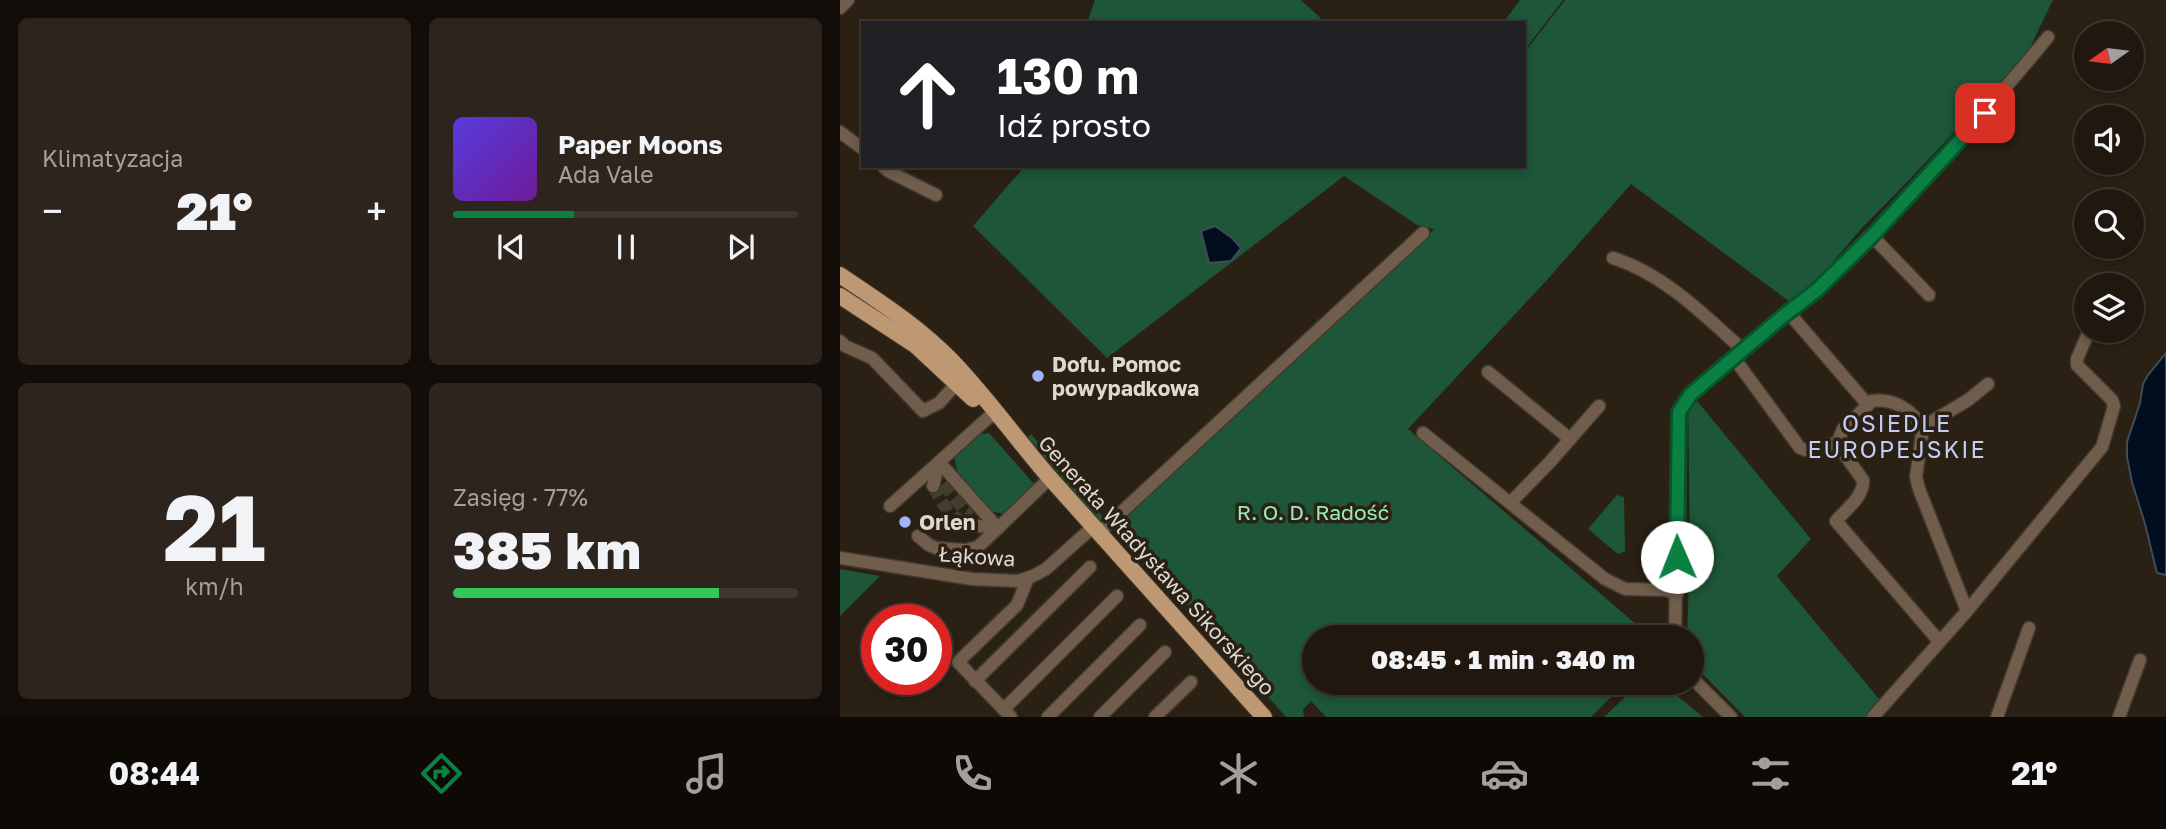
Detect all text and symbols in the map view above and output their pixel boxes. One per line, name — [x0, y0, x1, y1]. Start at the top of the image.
north arrow — [2074, 21, 2144, 91]
map controls — [2074, 21, 2144, 343]
text: 130 m — [997, 46, 1139, 105]
icon: ahead — [882, 49, 973, 140]
pin — [1955, 83, 2015, 143]
icon: arrive — [1966, 94, 2004, 132]
button: sound — [2074, 105, 2144, 175]
text: Idź prosto — [997, 106, 1151, 144]
text: Paper Moons — [558, 129, 723, 160]
text: Klimatyzacja — [42, 144, 183, 172]
text: Ada Vale — [558, 160, 654, 188]
text: 21° — [176, 179, 253, 241]
text: − — [42, 188, 63, 233]
text: + — [366, 188, 387, 233]
button: search — [2074, 189, 2144, 259]
icon: previous — [492, 228, 530, 266]
icon: pause — [607, 228, 645, 266]
icon: next — [722, 228, 760, 266]
button: layers — [2074, 273, 2144, 343]
place label: Dofu. Pomoc powypadkowa — [1052, 351, 1199, 401]
marker: Dofu. Pomoc powypadkowa — [1030, 368, 1046, 384]
district label: OSIEDLE EUROPEJSKIE — [1807, 409, 1987, 463]
street label: Generała Władysława Sikorskiego — [1033, 430, 1281, 700]
text: 21 — [163, 472, 266, 581]
text: Zasięg · 77% — [453, 483, 588, 511]
park label: R. O. D. Radość — [1237, 499, 1389, 525]
place label: Orlen — [919, 509, 975, 535]
marker: Orlen — [897, 514, 913, 530]
text: 385 km — [453, 518, 641, 580]
position arrow — [1640, 520, 1714, 594]
street label: Łąkowa — [938, 540, 1016, 572]
text: km/h — [185, 572, 244, 600]
speed limit sign: 30 — [861, 604, 952, 695]
text: 08:45 · 1 min · 340 m — [1371, 644, 1635, 675]
icon: directions — [417, 749, 466, 798]
icon: music — [682, 749, 731, 798]
icon: phone — [948, 749, 997, 798]
icon: climate — [1214, 749, 1263, 798]
icon: car — [1480, 749, 1529, 798]
icon: filters — [1746, 749, 1795, 798]
text: 08:44 — [108, 754, 200, 792]
text: 21° — [2011, 754, 2058, 792]

